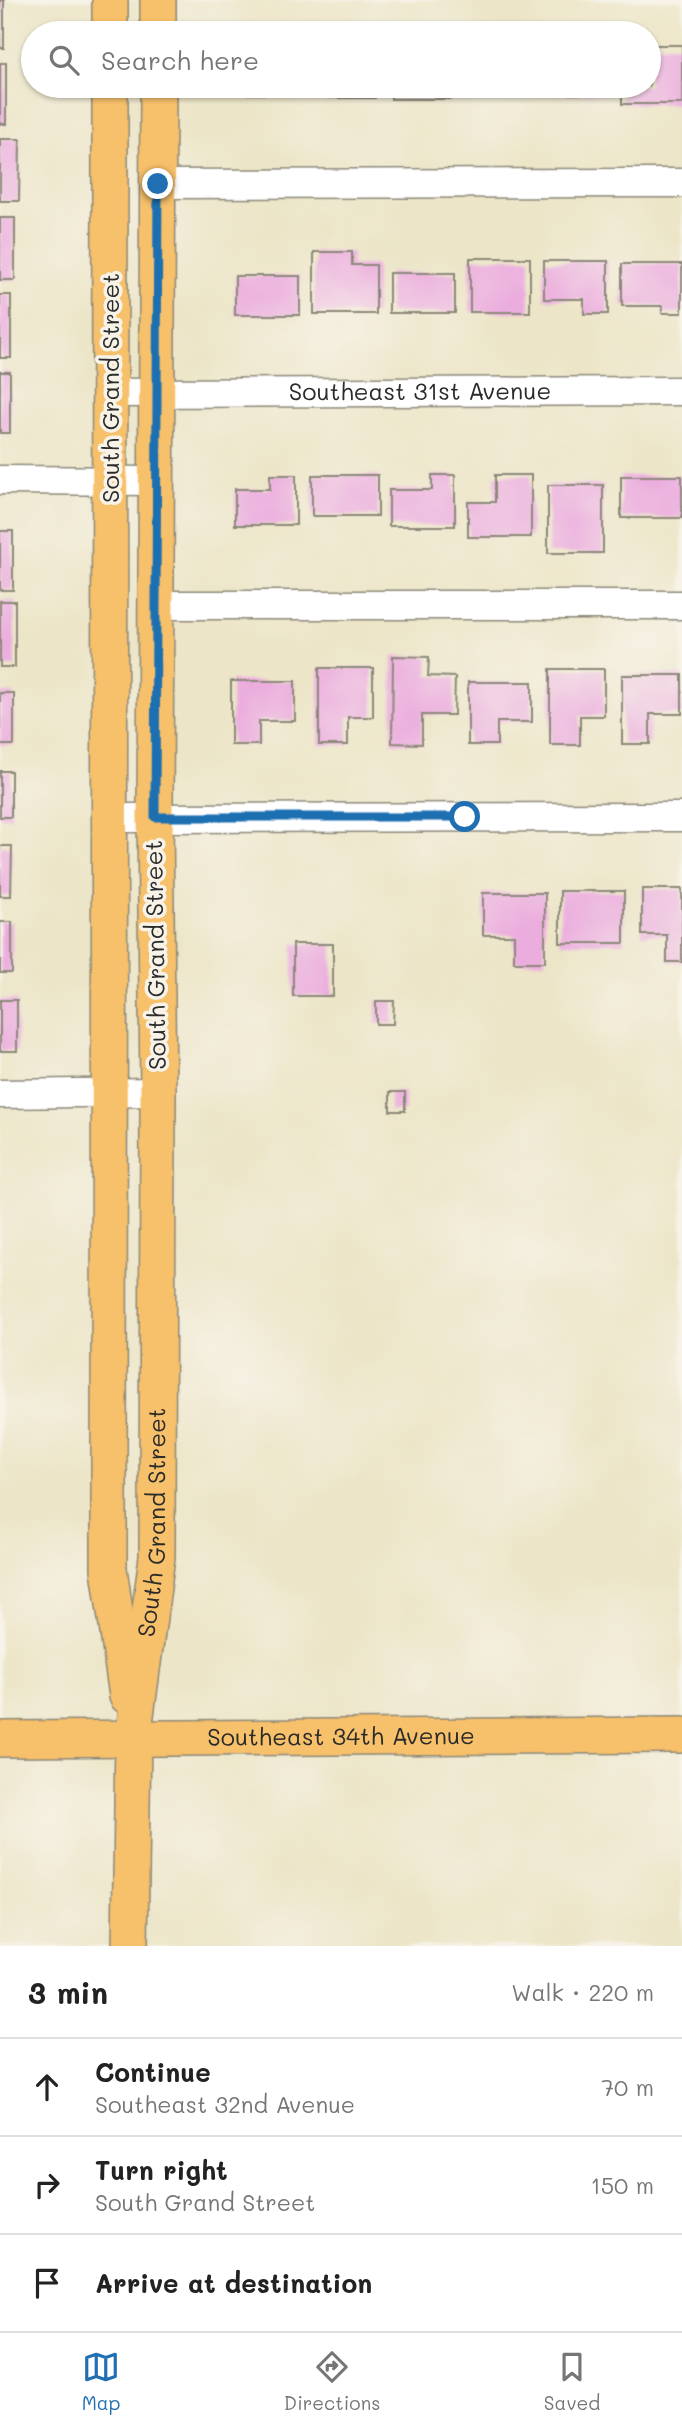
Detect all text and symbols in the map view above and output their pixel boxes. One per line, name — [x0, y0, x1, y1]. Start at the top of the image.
search box — [21, 21, 661, 98]
icon: search — [45, 41, 83, 79]
text: Search here — [101, 43, 259, 77]
route end — [142, 168, 173, 199]
street label: South Grand Street — [94, 273, 125, 503]
street label: Southeast 31st Avenue — [289, 374, 551, 406]
route start — [449, 801, 480, 832]
street label: South Grand Street — [137, 840, 172, 1070]
street label: South Grand Street — [130, 1408, 171, 1639]
street label: Southeast 34th Avenue — [207, 1719, 475, 1752]
text: 3 min — [28, 1972, 108, 2012]
text: Walk · 220 m — [511, 1977, 654, 2007]
text: Continue — [95, 2055, 211, 2089]
icon: ahead — [28, 2068, 66, 2106]
text: 70 m — [601, 2072, 654, 2102]
text: Southeast 32nd Avenue — [95, 2089, 355, 2119]
text: Turn right — [95, 2153, 228, 2187]
icon: right — [28, 2166, 66, 2204]
text: 150 m — [590, 2170, 654, 2200]
text: South Grand Street — [95, 2187, 315, 2217]
icon: arrive — [28, 2264, 66, 2302]
text: Arrive at destination — [95, 2266, 372, 2300]
tab: Map — [82, 2348, 120, 2415]
tab: Directions — [284, 2348, 380, 2415]
tab: Saved — [544, 2348, 600, 2415]

